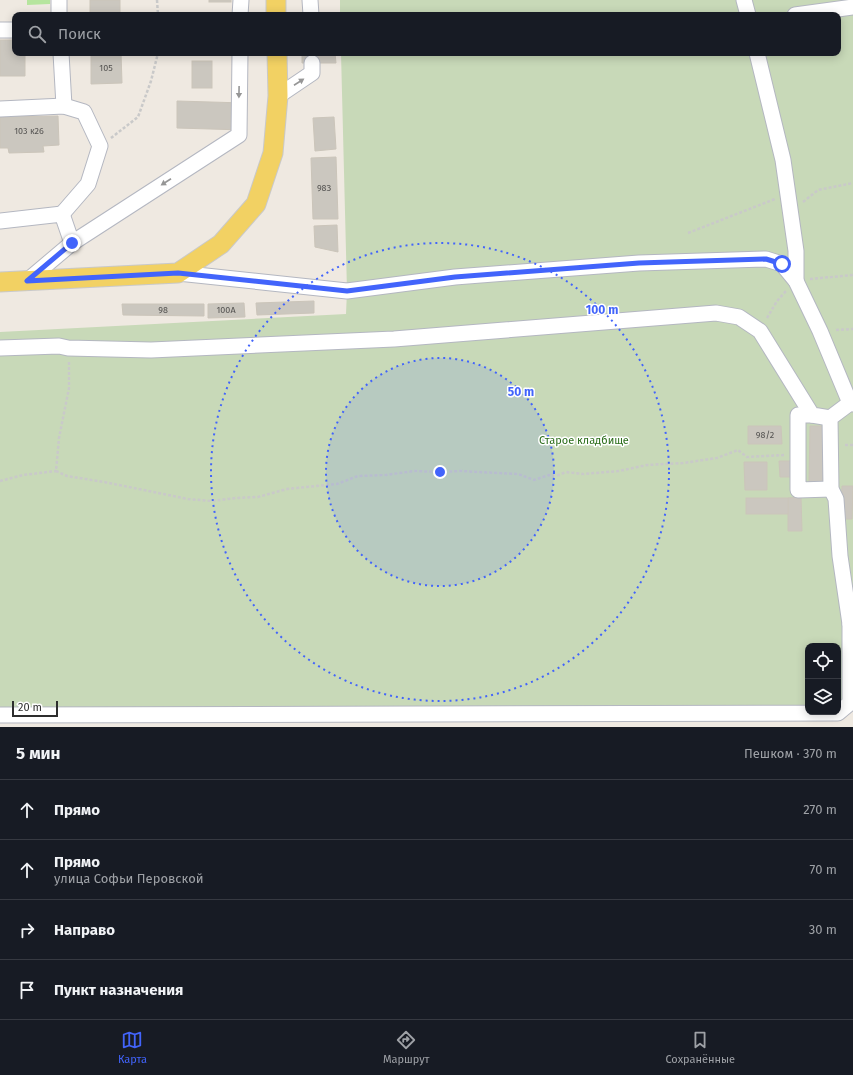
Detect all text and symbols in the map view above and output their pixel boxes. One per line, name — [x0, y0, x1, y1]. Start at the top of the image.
search box — [12, 12, 841, 56]
icon: search — [26, 23, 48, 45]
text: Поиск — [58, 25, 101, 43]
house number: 105 — [99, 63, 113, 73]
one-way arrow — [293, 78, 305, 85]
one-way arrow — [236, 86, 242, 99]
house number: 103 к26 — [14, 126, 44, 136]
one-way arrow — [160, 178, 171, 186]
house number: 98З — [317, 183, 331, 193]
route end — [63, 234, 81, 252]
route start — [773, 255, 791, 273]
text: 100 m — [586, 303, 618, 317]
house number: 98 — [158, 305, 168, 315]
house number: 100А — [216, 305, 236, 315]
text: 50 m — [508, 385, 534, 399]
house number: 98/2 — [756, 430, 774, 440]
park label: Старое кладбище — [539, 434, 629, 447]
centre of rings — [433, 465, 447, 479]
map controls — [805, 643, 841, 715]
button: locate — [805, 643, 841, 679]
button: layers — [805, 679, 841, 715]
scale bar — [12, 699, 58, 718]
text: 20 m — [18, 701, 42, 714]
text: 5 мин — [16, 743, 61, 764]
text: Пешком · 370 m — [744, 746, 837, 761]
icon: ahead — [16, 799, 38, 821]
text: Прямо — [54, 801, 100, 819]
text: 270 m — [803, 802, 837, 817]
text: Прямо — [54, 853, 100, 871]
icon: ahead — [16, 859, 38, 881]
text: 70 m — [810, 862, 837, 877]
text: улица Софьи Перовской — [54, 871, 204, 886]
icon: right — [16, 919, 38, 941]
text: Направо — [54, 921, 115, 939]
text: 30 m — [809, 922, 837, 937]
icon: arrive — [16, 979, 38, 1001]
text: Пункт назначения — [54, 981, 183, 999]
tab: Карта — [118, 1029, 147, 1066]
tab: Маршрут — [383, 1029, 430, 1066]
tab: Сохранённые — [665, 1029, 735, 1066]

